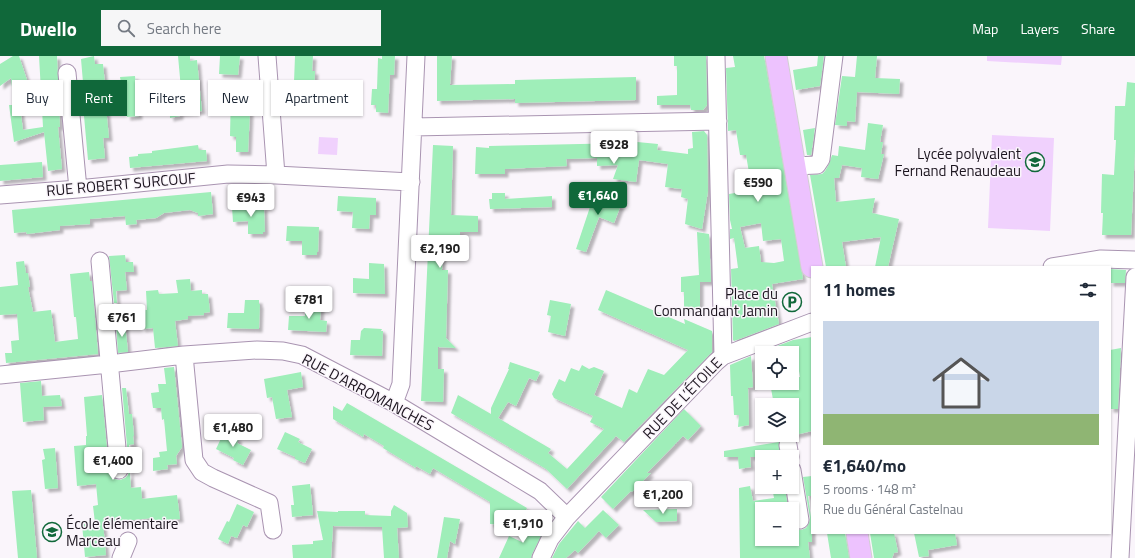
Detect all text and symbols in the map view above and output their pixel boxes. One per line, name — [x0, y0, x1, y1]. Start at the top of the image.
search box — [101, 10, 381, 46]
text: Dwello — [20, 14, 77, 43]
icon: search — [115, 17, 137, 39]
text: Search here — [147, 17, 221, 40]
text: Map — [972, 18, 998, 39]
text: Layers — [1020, 18, 1059, 39]
text: Share — [1081, 18, 1115, 39]
chip: Buy — [12, 80, 63, 116]
chip: Rent — [71, 80, 127, 116]
chip: Filters — [135, 80, 200, 116]
chip: New — [208, 80, 263, 116]
chip: Apartment — [271, 80, 363, 116]
pin: €928 — [590, 131, 638, 165]
text: €928 — [599, 134, 629, 154]
place label: Lycée polyvalent Fernand Renaudeau — [895, 142, 1022, 182]
school or university icon: Lycée polyvalent Fernand Renaudeau — [1024, 151, 1046, 173]
street label: RUE ROBERT SURCOUF — [45, 166, 197, 202]
pin: €590 — [734, 169, 782, 203]
text: €590 — [743, 172, 773, 192]
pin: €1,640 — [565, 182, 631, 216]
pin: €943 — [227, 184, 275, 218]
text: €1,640 — [578, 185, 618, 205]
text: €943 — [236, 187, 266, 207]
pin: €2,190 — [407, 235, 473, 269]
text: €2,190 — [420, 238, 460, 258]
text: 11 homes — [823, 277, 895, 303]
icon: filters — [1077, 279, 1099, 301]
place label: Place du Commandant Jamin — [654, 282, 778, 322]
pin: €781 — [285, 286, 333, 320]
text: €781 — [294, 289, 324, 309]
parking icon: Place du Commandant Jamin — [781, 291, 803, 313]
pin: €761 — [98, 304, 146, 338]
text: €761 — [107, 307, 137, 327]
map controls — [755, 346, 799, 546]
button: locate — [755, 346, 799, 390]
street label: RUE D’ARROMANCHES — [298, 347, 438, 437]
icon: home — [925, 347, 997, 419]
street label: RUE DE L’ÉTOILE — [637, 352, 727, 444]
button: layers — [755, 398, 799, 442]
pin: €1,480 — [200, 414, 266, 448]
text: €1,480 — [213, 417, 253, 437]
pin: €1,400 — [80, 447, 146, 481]
text: €1,400 — [93, 450, 133, 470]
button: + — [755, 450, 799, 494]
text: €1,640/mo — [823, 453, 906, 479]
text: 5 rooms · 148 m² — [823, 479, 916, 499]
pin: €1,200 — [630, 481, 696, 515]
text: €1,200 — [643, 484, 683, 504]
text: Rue du Général Castelnau — [823, 499, 963, 519]
button: − — [755, 502, 799, 546]
pin: €1,910 — [490, 510, 556, 544]
place label: École élémentaire Marceau — [66, 512, 178, 552]
text: €1,910 — [503, 513, 543, 533]
school or university icon: École élémentaire Marceau — [41, 521, 63, 543]

